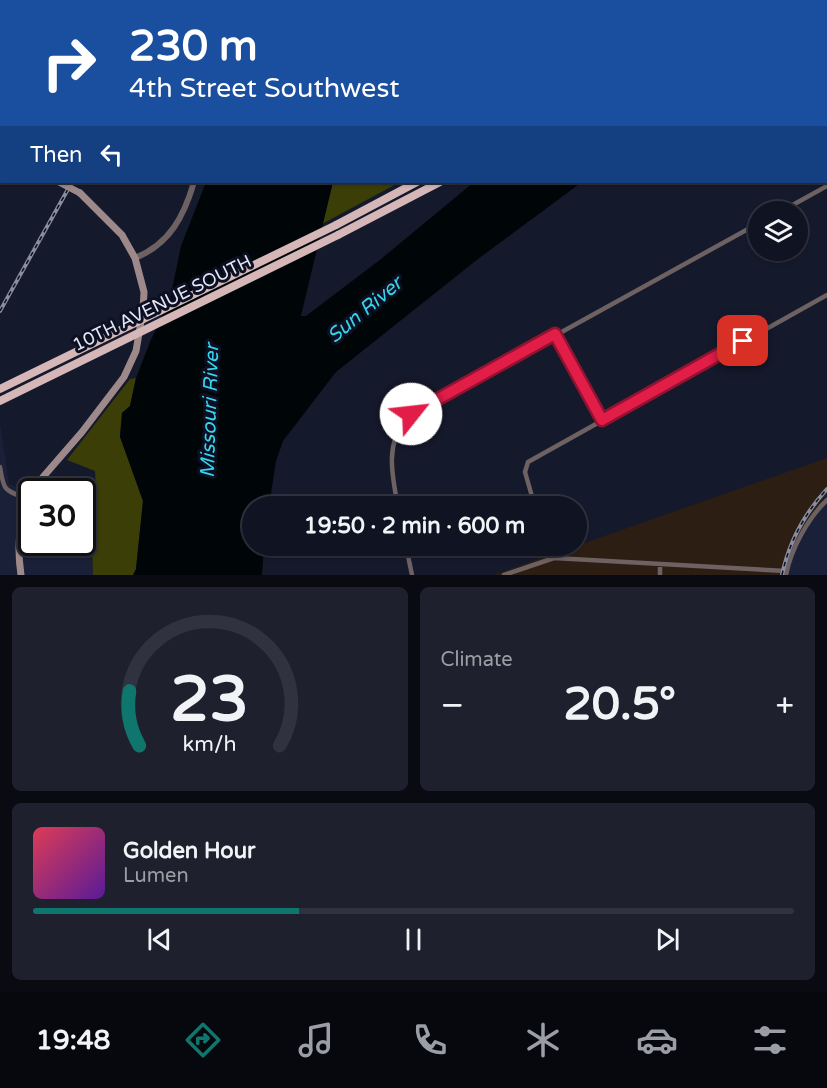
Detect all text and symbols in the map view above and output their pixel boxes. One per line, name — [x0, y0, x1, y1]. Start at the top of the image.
text: 230 m — [129, 21, 258, 72]
icon: right — [30, 24, 108, 102]
text: 4th Street Southwest — [129, 72, 400, 105]
icon: left — [95, 138, 128, 171]
text: Then — [30, 142, 83, 168]
map controls — [748, 201, 808, 261]
button: layers — [748, 201, 808, 261]
street label: 10TH AVENUE SOUTH — [69, 250, 255, 356]
water label: Sun River — [323, 270, 409, 348]
pin — [717, 315, 768, 366]
icon: arrive — [726, 324, 759, 357]
water label: Missouri River — [196, 341, 224, 478]
position arrow — [379, 382, 443, 446]
speed limit sign: 30 — [18, 478, 96, 556]
text: 19:50 · 2 min · 600 m — [304, 513, 525, 539]
text: Climate — [441, 648, 513, 672]
text: 23 — [171, 663, 249, 738]
text: 20.5° — [563, 678, 676, 732]
text: − — [441, 686, 464, 725]
text: + — [775, 686, 794, 725]
text: km/h — [183, 731, 237, 757]
text: Golden Hour — [123, 838, 255, 864]
text: Lumen — [123, 864, 189, 888]
icon: previous — [143, 923, 176, 956]
icon: pause — [397, 923, 430, 956]
icon: next — [651, 923, 684, 956]
icon: directions — [182, 1019, 224, 1061]
icon: music — [295, 1019, 337, 1061]
icon: phone — [409, 1019, 451, 1061]
icon: climate — [522, 1019, 564, 1061]
icon: car — [636, 1019, 678, 1061]
icon: filters — [749, 1019, 791, 1061]
text: 19:48 — [36, 1024, 111, 1057]

